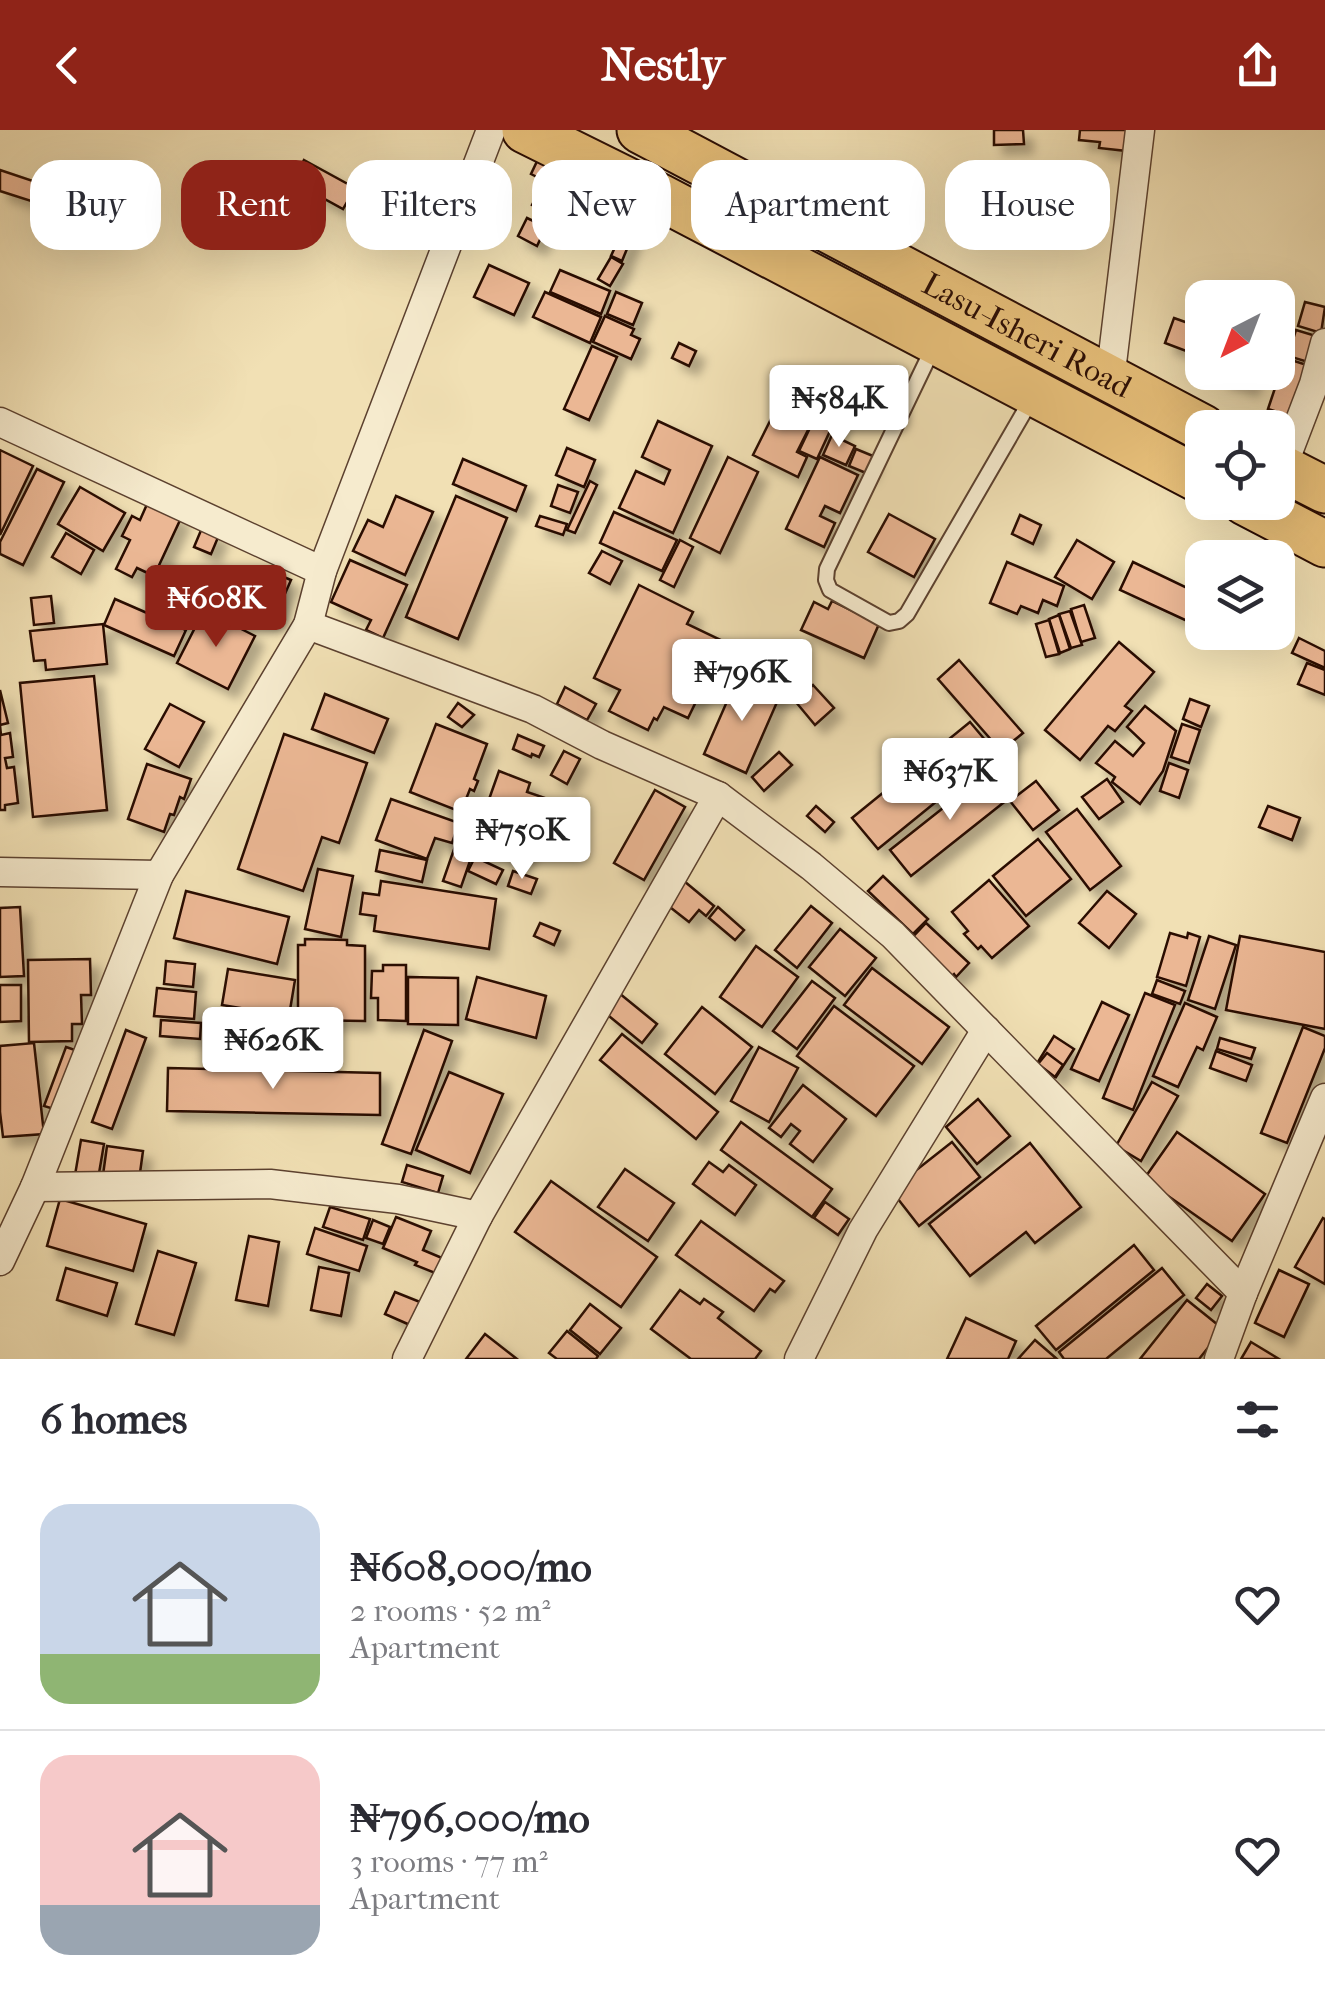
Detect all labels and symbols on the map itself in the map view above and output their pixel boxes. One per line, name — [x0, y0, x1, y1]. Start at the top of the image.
street label: Lasu-Isheri Road — [916, 265, 1138, 406]
north arrow — [1185, 280, 1295, 390]
pin: ₦584K — [769, 365, 909, 450]
pin: ₦608K — [146, 565, 286, 650]
pin: ₦796K — [672, 639, 812, 724]
pin: ₦637K — [880, 738, 1020, 823]
pin: ₦750K — [452, 797, 592, 882]
pin: ₦626K — [203, 1007, 343, 1092]

